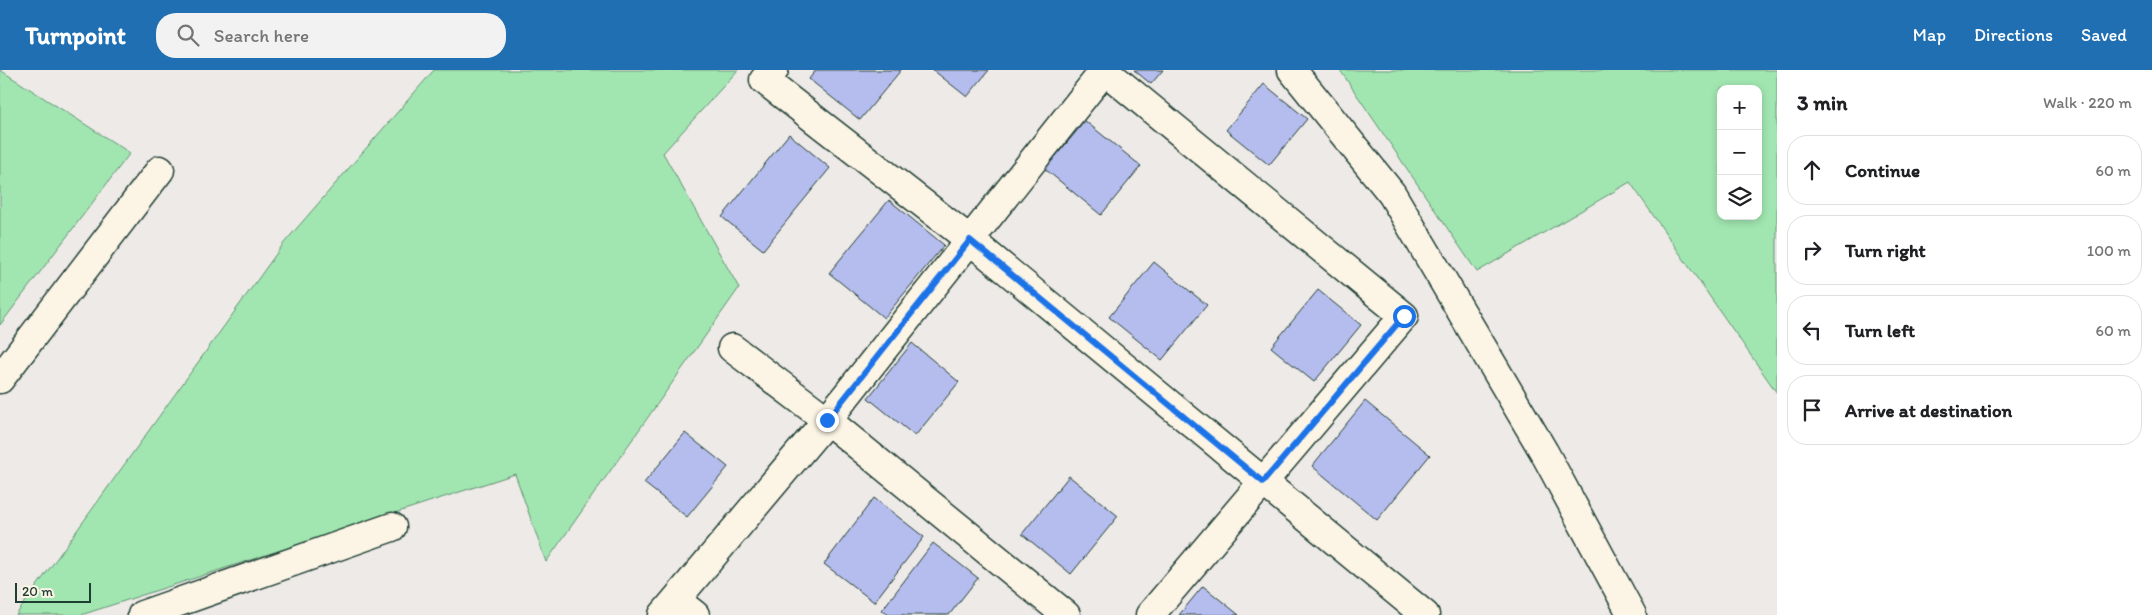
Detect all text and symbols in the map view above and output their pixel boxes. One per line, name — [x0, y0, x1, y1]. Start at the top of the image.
search box — [156, 13, 506, 58]
text: Turnpoint — [25, 21, 126, 50]
icon: search — [174, 21, 202, 49]
text: Search here — [214, 24, 309, 47]
text: Map — [1913, 24, 1946, 46]
text: Directions — [1974, 24, 2053, 46]
text: Saved — [2081, 24, 2127, 46]
map controls — [1717, 85, 1762, 220]
button: + — [1717, 85, 1762, 130]
text: 3 min — [1797, 90, 1847, 115]
text: Walk · 220 m — [2043, 93, 2132, 112]
button: − — [1717, 130, 1762, 175]
icon: ahead — [1798, 156, 1826, 184]
text: Continue — [1845, 159, 1920, 182]
text: 60 m — [2096, 161, 2131, 180]
button: layers — [1717, 175, 1762, 220]
icon: right — [1798, 236, 1826, 264]
text: Turn right — [1845, 239, 1926, 262]
text: 100 m — [2087, 241, 2131, 260]
route start — [1393, 305, 1416, 328]
icon: left — [1798, 316, 1826, 344]
text: Turn left — [1845, 319, 1915, 342]
text: 60 m — [2096, 321, 2131, 340]
icon: arrive — [1798, 396, 1826, 424]
text: Arrive at destination — [1845, 399, 2012, 422]
route end — [816, 409, 839, 432]
scale bar — [15, 580, 91, 603]
text: 20 m — [22, 583, 53, 600]

